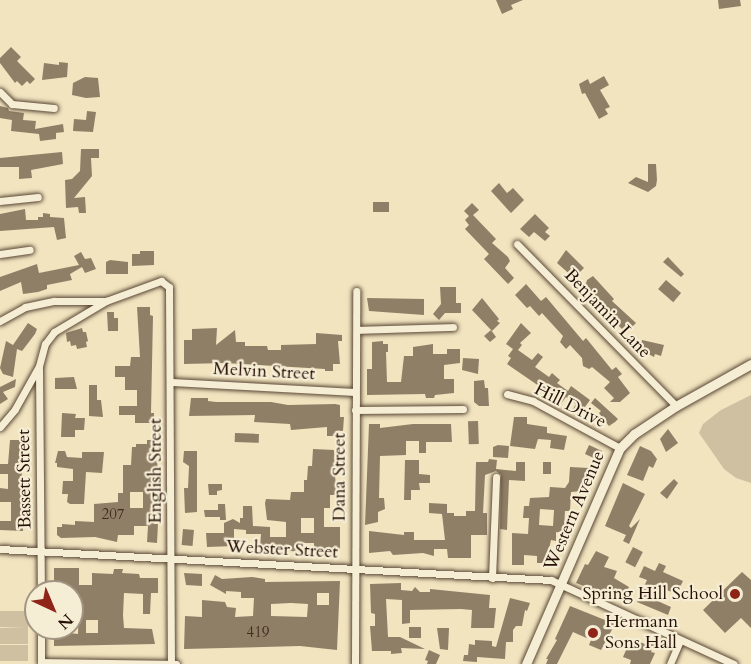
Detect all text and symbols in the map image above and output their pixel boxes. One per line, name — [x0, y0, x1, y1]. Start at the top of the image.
street label: Benjamin Lane — [559, 265, 655, 363]
street label: Melvin Street — [212, 359, 316, 385]
street label: Hill Drive — [531, 379, 609, 433]
street label: English Street — [145, 418, 167, 524]
street label: Bassett Street — [13, 429, 37, 529]
street label: Dana Street — [329, 433, 351, 521]
street label: Western Avenue — [540, 448, 610, 574]
house number: 207 — [101, 506, 125, 524]
street label: Webster Street — [225, 536, 339, 564]
north arrow — [24, 580, 84, 640]
place label: Spring Hill School — [582, 583, 723, 605]
marker: Spring Hill School — [728, 587, 742, 601]
text: N — [52, 609, 78, 634]
place label: Hermann Sons Hall — [605, 612, 678, 654]
house number: 419 — [246, 624, 270, 642]
marker: Hermann Sons Hall — [586, 626, 600, 640]

